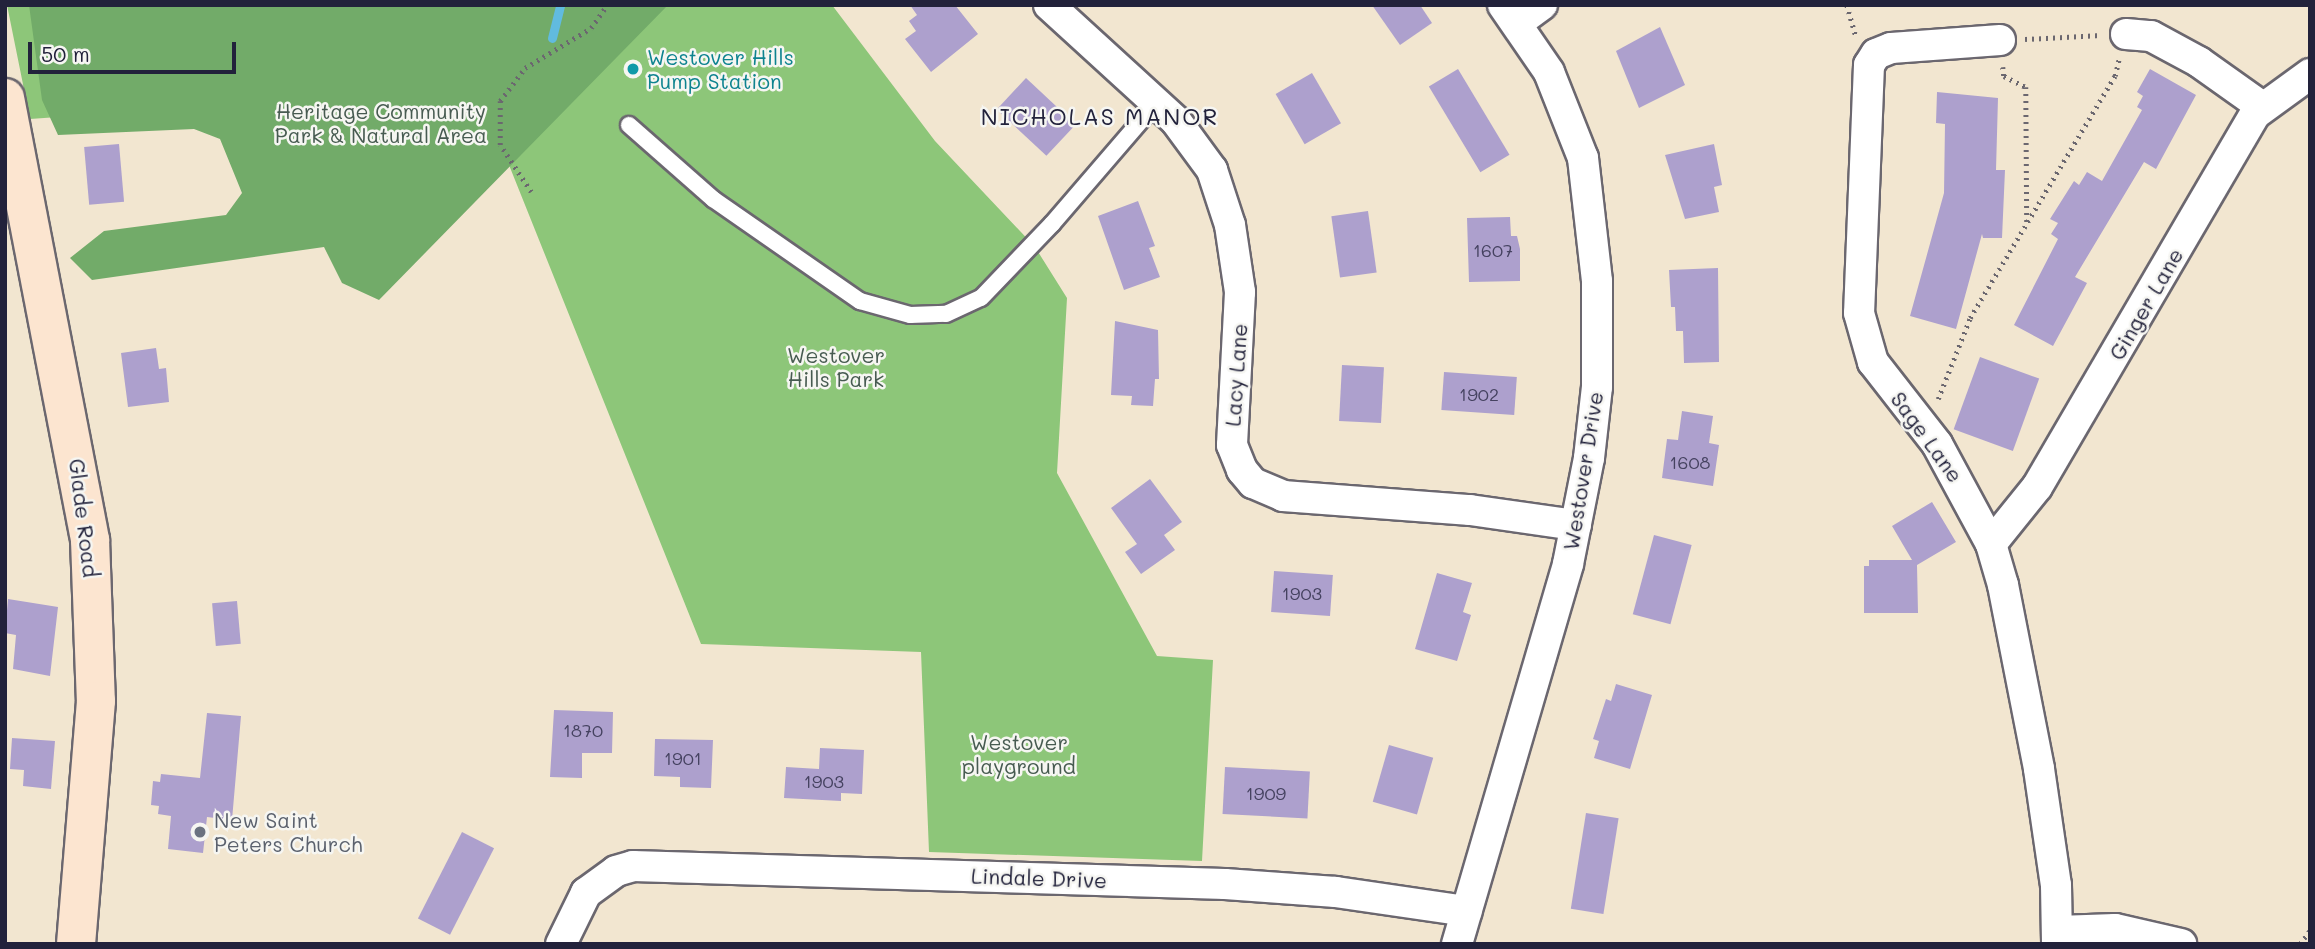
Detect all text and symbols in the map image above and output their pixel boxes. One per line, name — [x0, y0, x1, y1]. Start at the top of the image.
scale bar — [32, 28, 240, 72]
text: 50 m — [41, 40, 90, 67]
place label: Westover Hills Pump Station — [647, 44, 794, 94]
marker: Westover Hills Pump Station — [625, 61, 641, 77]
park label: Heritage Community Park & Natural Area — [275, 98, 487, 148]
district label: NICHOLAS MANOR — [982, 102, 1218, 130]
house number: 1607 — [1473, 239, 1513, 261]
street label: Ginger Lane — [2104, 244, 2188, 364]
street label: Lacy Lane — [1220, 323, 1252, 427]
park label: Westover Hills Park — [787, 342, 885, 392]
house number: 1902 — [1459, 383, 1499, 405]
street label: Sage Lane — [1886, 387, 1968, 487]
street label: Westover Drive — [1558, 390, 1608, 552]
house number: 1608 — [1670, 451, 1710, 473]
street label: Glade Road — [64, 457, 104, 579]
house number: 1903 — [1282, 582, 1322, 604]
house number: 1870 — [563, 719, 603, 741]
park label: Westover playground — [962, 729, 1076, 779]
house number: 1901 — [664, 747, 702, 769]
house number: 1903 — [804, 770, 844, 792]
house number: 1909 — [1246, 782, 1286, 804]
place label: New Saint Peters Church — [214, 807, 363, 857]
marker: New Saint Peters Church — [192, 824, 208, 840]
street label: Lindale Drive — [971, 863, 1107, 893]

